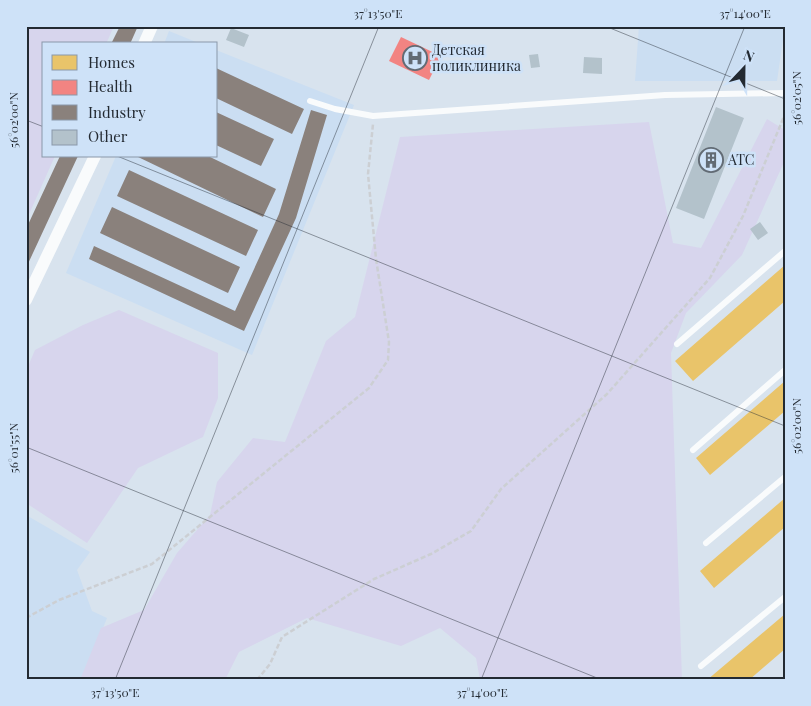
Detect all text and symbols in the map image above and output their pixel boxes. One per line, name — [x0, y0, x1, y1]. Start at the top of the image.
text: 37°13'50"E — [354, 5, 402, 21]
text: 37°14'00"E — [719, 5, 771, 21]
place label: Детская поликлиника — [432, 40, 521, 75]
legend — [42, 42, 218, 158]
north arrow — [718, 42, 768, 92]
hospital icon: Детская поликлиника — [402, 45, 428, 71]
text: N — [741, 45, 757, 66]
text: Homes — [88, 52, 135, 72]
text: 56°02'05"N — [788, 71, 804, 125]
text: Health — [88, 76, 133, 96]
text: 56°02'00"N — [5, 92, 21, 148]
text: Industry — [88, 102, 146, 122]
text: Other — [88, 126, 128, 146]
building icon: АТС — [698, 147, 724, 173]
place label: АТС — [727, 150, 755, 169]
text: 56°02'00"N — [788, 398, 804, 454]
text: 56°01'55"N — [5, 422, 21, 473]
text: 37°13'50"E — [91, 684, 139, 700]
text: 37°14'00"E — [456, 684, 508, 700]

